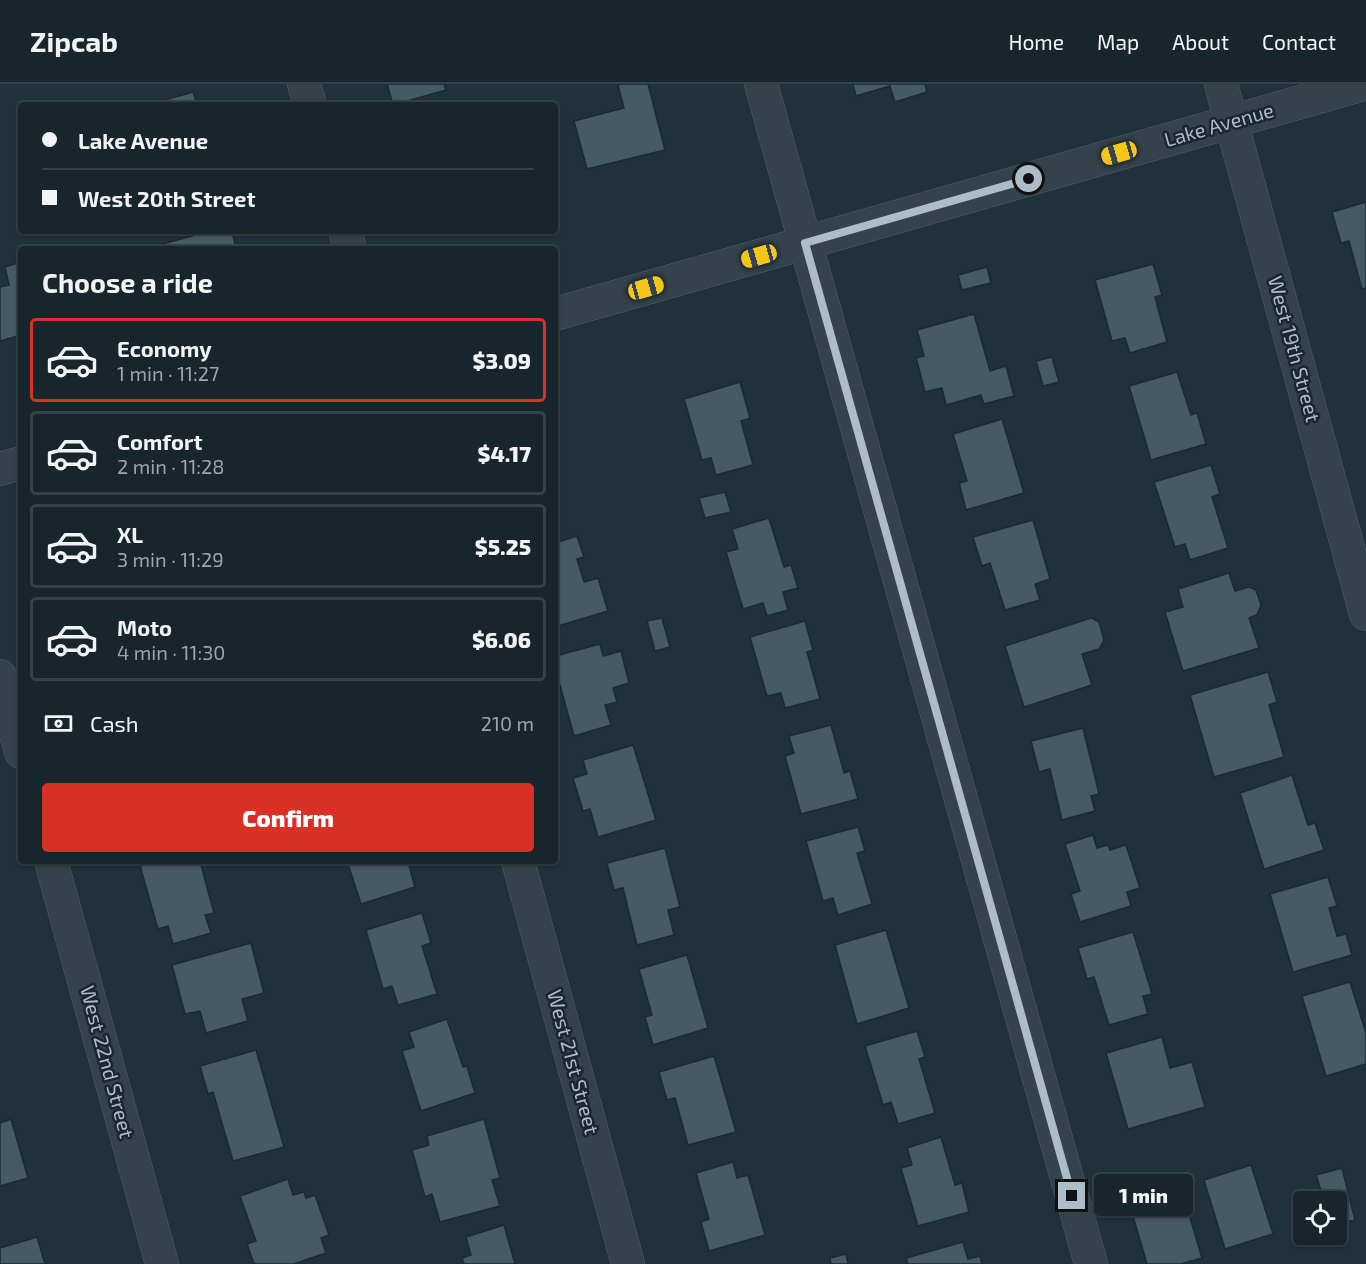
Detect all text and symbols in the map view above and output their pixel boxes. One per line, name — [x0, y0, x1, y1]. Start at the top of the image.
text: Zipcab — [30, 24, 118, 58]
text: Home — [1008, 29, 1064, 54]
text: Map — [1097, 29, 1139, 54]
text: About — [1172, 29, 1229, 54]
text: Contact — [1262, 29, 1336, 54]
street label: Lake Avenue — [1161, 97, 1276, 151]
text: Lake Avenue — [78, 127, 208, 153]
car — [1099, 139, 1139, 167]
route start — [1015, 165, 1042, 192]
text: West 20th Street — [78, 185, 256, 211]
car — [739, 242, 779, 270]
text: Choose a ride — [42, 266, 213, 298]
street label: West 19th Street — [1264, 273, 1326, 425]
car — [626, 274, 666, 302]
icon: car — [45, 333, 99, 387]
text: Economy — [117, 335, 212, 361]
text: $3.09 — [473, 347, 531, 373]
text: 1 min · 11:27 — [117, 361, 219, 385]
icon: car — [45, 426, 99, 480]
text: Comfort — [117, 428, 202, 454]
text: $4.17 — [477, 440, 531, 466]
text: 2 min · 11:28 — [117, 454, 224, 478]
icon: car — [45, 519, 99, 573]
text: XL — [117, 521, 143, 547]
text: $5.25 — [475, 533, 531, 559]
text: 3 min · 11:29 — [117, 547, 224, 571]
icon: car — [45, 612, 99, 666]
text: Moto — [117, 614, 172, 640]
text: $6.06 — [472, 626, 531, 652]
text: 4 min · 11:30 — [117, 640, 225, 664]
icon: cash — [42, 707, 75, 740]
text: Cash — [90, 710, 139, 736]
text: 210 m — [481, 711, 534, 735]
button: Confirm — [42, 783, 534, 852]
street label: West 22nd Street — [76, 983, 140, 1141]
street label: West 21st Street — [543, 987, 605, 1137]
callout: 1 min — [1093, 1175, 1192, 1217]
route end — [1058, 1182, 1085, 1209]
text: 1 min — [1119, 1183, 1168, 1207]
map controls — [1293, 1191, 1347, 1245]
button: locate — [1293, 1191, 1347, 1245]

